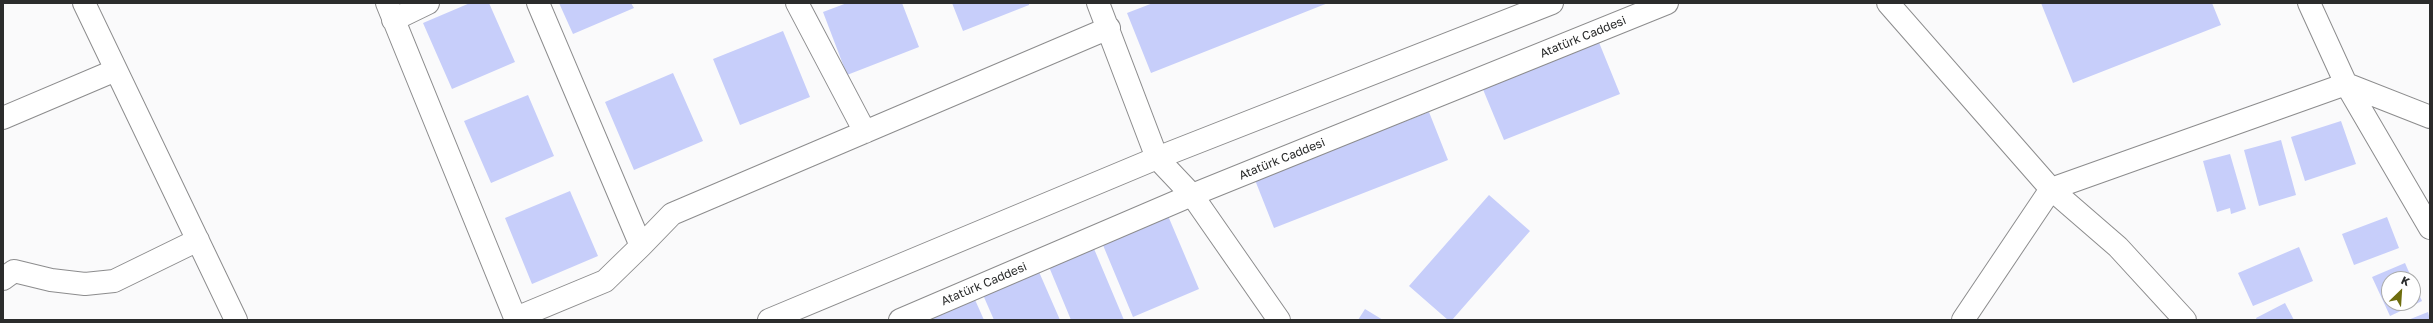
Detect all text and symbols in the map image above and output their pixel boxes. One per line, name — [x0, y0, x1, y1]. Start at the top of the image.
street label: Atatürk Caddesi — [1538, 13, 1628, 61]
street label: Atatürk Caddesi — [1237, 135, 1327, 183]
street label: Atatürk Caddesi — [939, 259, 1029, 309]
north arrow — [2381, 271, 2421, 311]
text: K — [2399, 273, 2412, 288]

